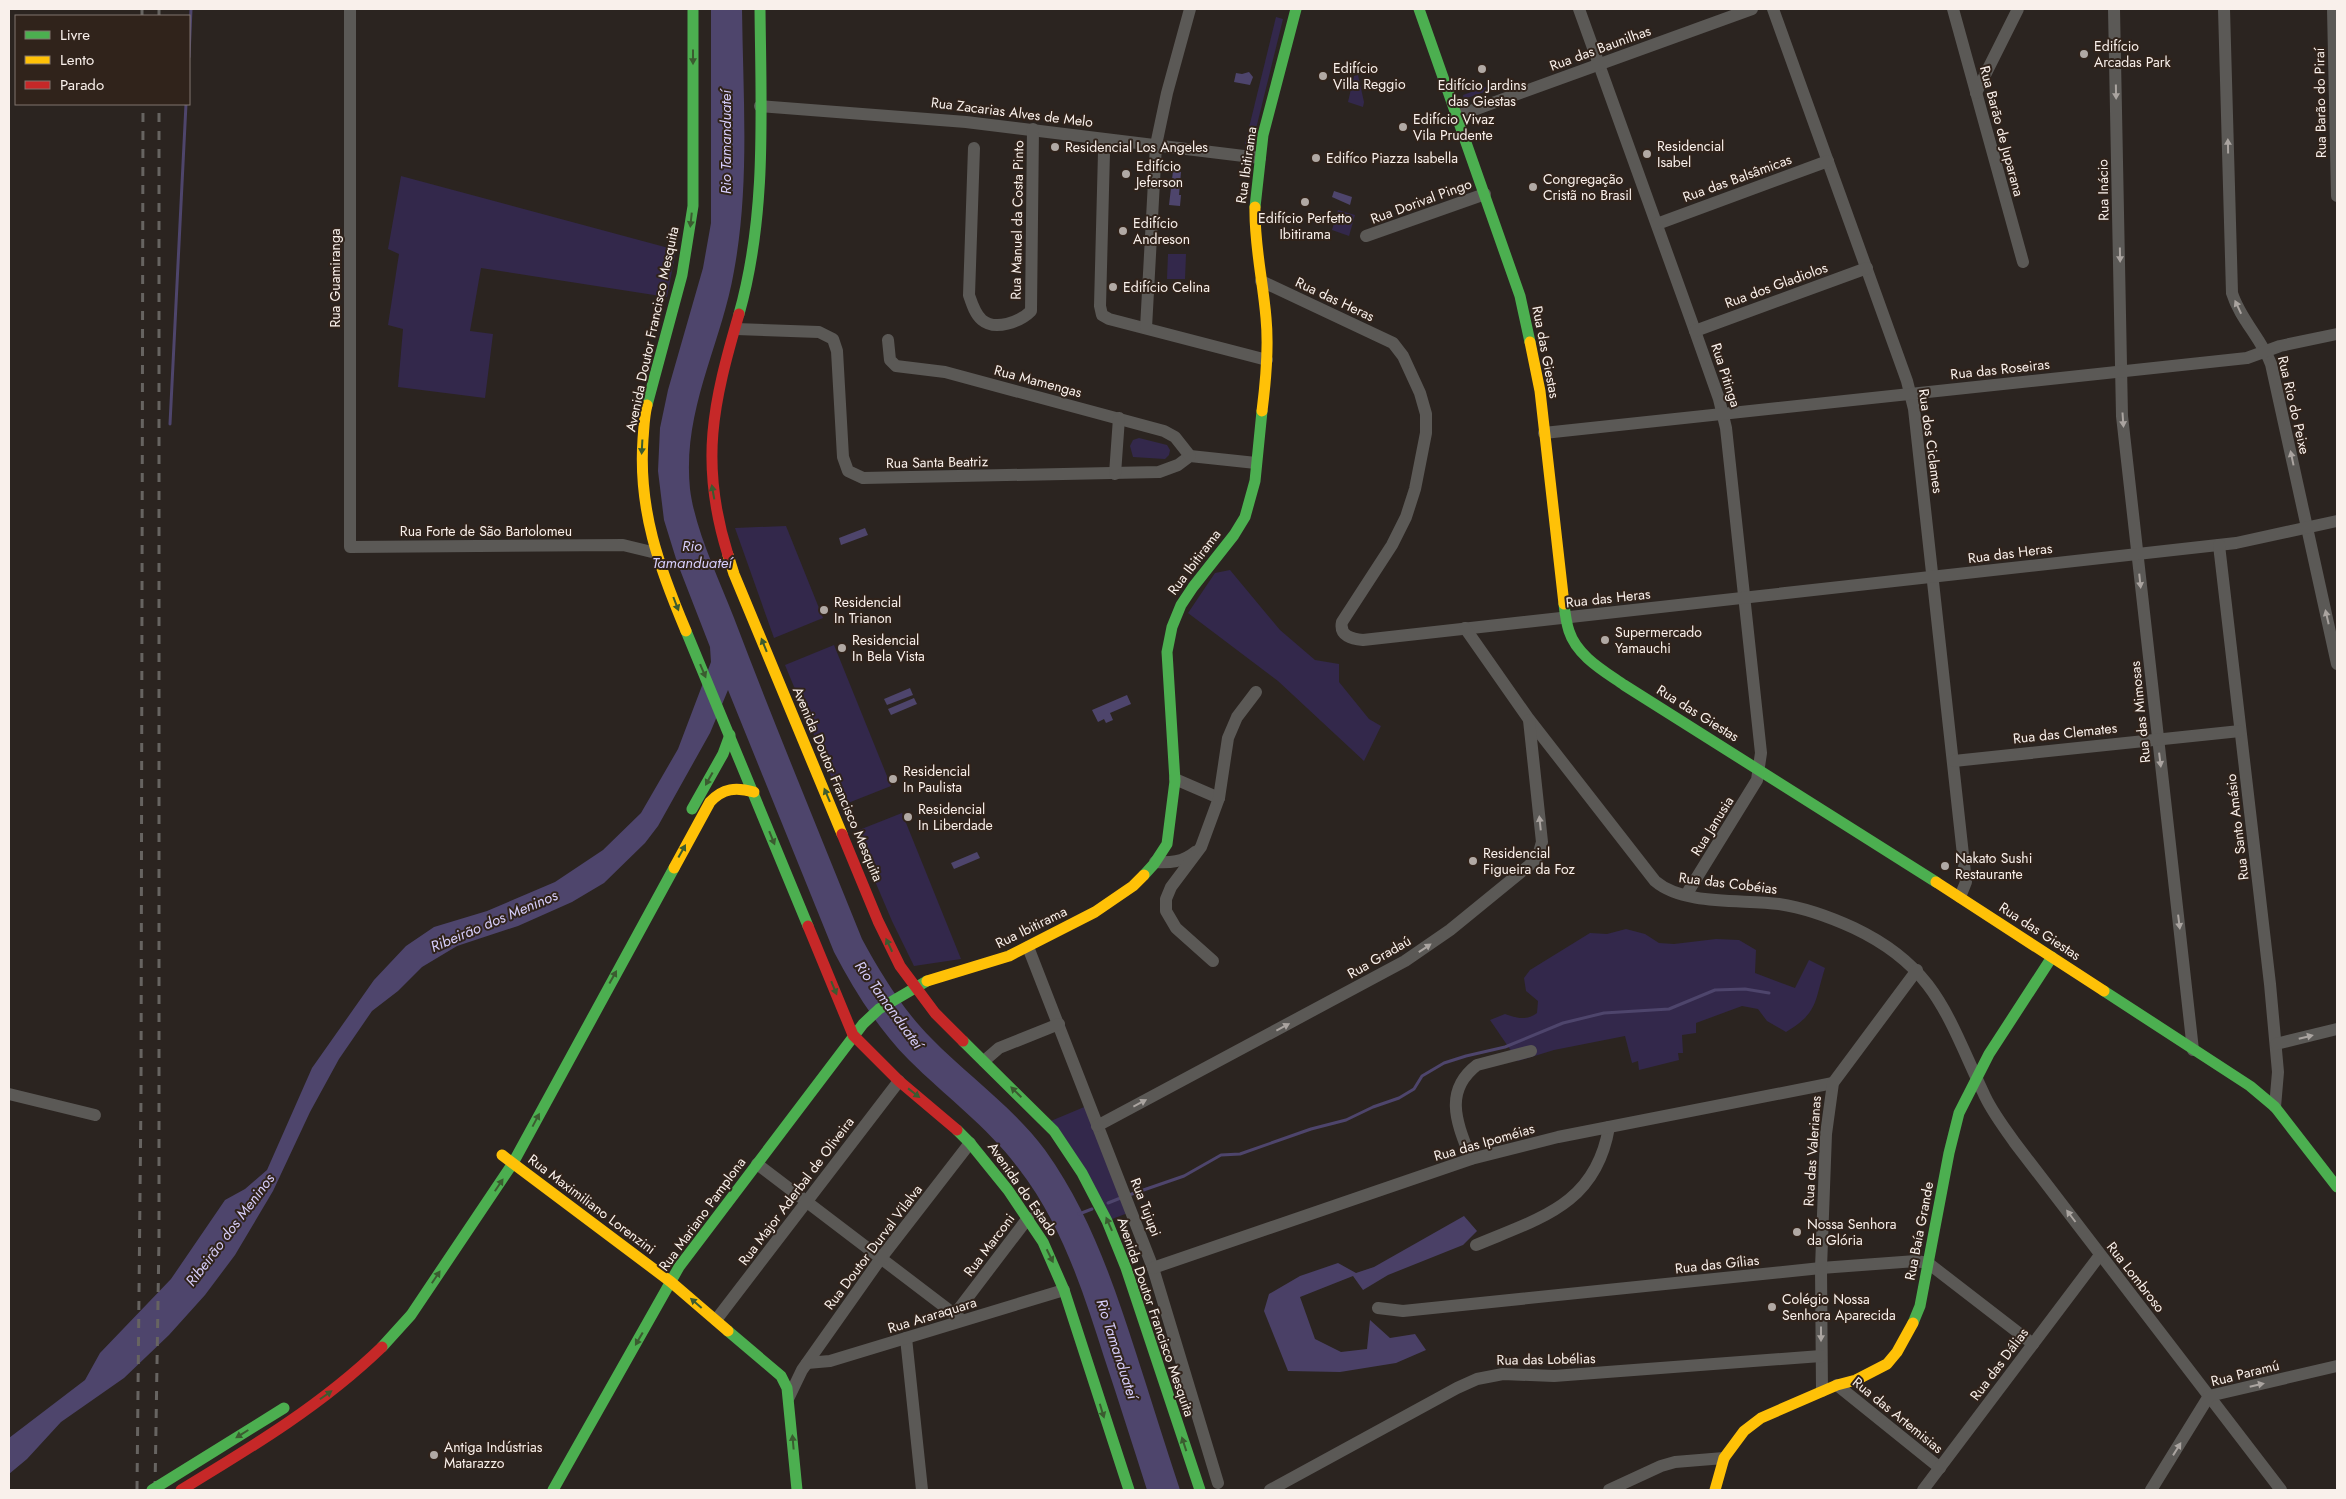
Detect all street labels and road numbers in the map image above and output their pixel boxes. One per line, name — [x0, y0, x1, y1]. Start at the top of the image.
street label: Rua das Baunilhas — [1547, 20, 1654, 76]
street label: Rua Barão do Piraí — [2309, 46, 2331, 158]
street label: Rua Barão de Juparana — [1975, 63, 2029, 199]
street label: Rua Zacarias Alves de Melo — [930, 92, 1095, 132]
street label: Rua Ibitirama — [1231, 125, 1261, 205]
street label: Rua Manuel da Costa Pinto — [1006, 140, 1028, 300]
street label: Rua das Balsâmicas — [1680, 149, 1795, 207]
street label: Rua Inácio — [2092, 159, 2114, 221]
street label: Rua Dorival Pingo — [1368, 173, 1475, 229]
street label: Avenida Doutor Francisco Mesquita — [620, 224, 684, 434]
street label: Rua Guamiranga — [325, 228, 345, 328]
street label: Rua dos Gladiolos — [1722, 257, 1831, 313]
street label: Rua das Heras — [1292, 272, 1378, 326]
street label: Rua das Giestas — [1527, 304, 1565, 400]
street label: Rua Pitinga — [1706, 340, 1746, 410]
street label: Rua das Roseiras — [1949, 354, 2051, 384]
street label: Rua Rio do Peixe — [2273, 354, 2315, 456]
street label: Rua Mamengas — [992, 360, 1084, 402]
street label: Rua dos Ciclames — [1914, 387, 1948, 495]
street label: Rua Santa Beatriz — [886, 451, 989, 473]
street label: Rua Forte de São Bartolomeu — [400, 521, 572, 541]
street label: Rua Ibitirama — [1163, 525, 1225, 599]
street label: Rua das Heras — [1967, 538, 2054, 568]
street label: Rua das Heras — [1565, 584, 1652, 612]
street label: Rua das Mimosas — [2125, 660, 2155, 764]
street label: Rua das Giestas — [1653, 680, 1743, 747]
street label: Avenida Doutor Francisco Mesquita — [788, 684, 888, 884]
street label: Rua das Clemates — [2012, 718, 2118, 748]
street label: Rua Santo Amásio — [2221, 772, 2253, 881]
street label: Rua Janusia — [1686, 792, 1738, 860]
street label: Rua das Cobéias — [1678, 867, 1779, 899]
street label: Rua das Giestas — [1995, 897, 2085, 965]
street label: Rua Ibitirama — [992, 901, 1070, 953]
street label: Rua Gradaú — [1343, 931, 1415, 983]
street label: Rua das Valerianas — [1798, 1095, 1826, 1207]
street label: Rua Major Aderbal de Oliveira — [733, 1113, 859, 1269]
street label: Rua das Ipoméias — [1431, 1118, 1537, 1166]
street label: Avenida do Estado — [983, 1138, 1063, 1240]
street label: Rua Maximiliano Lorenzini — [524, 1149, 660, 1259]
street label: Rua Mariano Pamplona — [654, 1153, 750, 1275]
street label: Rua Tujupi — [1126, 1175, 1166, 1239]
street label: Rua Doutor Durval Vilalva — [819, 1180, 927, 1314]
street label: Rua Baía Grande — [1900, 1180, 1938, 1282]
street label: Rua Marconi — [959, 1209, 1019, 1281]
street label: Avenida Doutor Francisco Mesquita — [1112, 1215, 1200, 1419]
street label: Rua Lombroso — [2102, 1238, 2170, 1317]
street label: Rua das Gílias — [1674, 1250, 1760, 1278]
street label: Rua Araraquara — [885, 1292, 979, 1338]
street label: Rua das Dálias — [1965, 1323, 2033, 1404]
street label: Rua das Lobélias — [1496, 1348, 1596, 1370]
street label: Rua Paramú — [2209, 1355, 2281, 1391]
street label: Rua das Artemisias — [1848, 1372, 1948, 1458]

